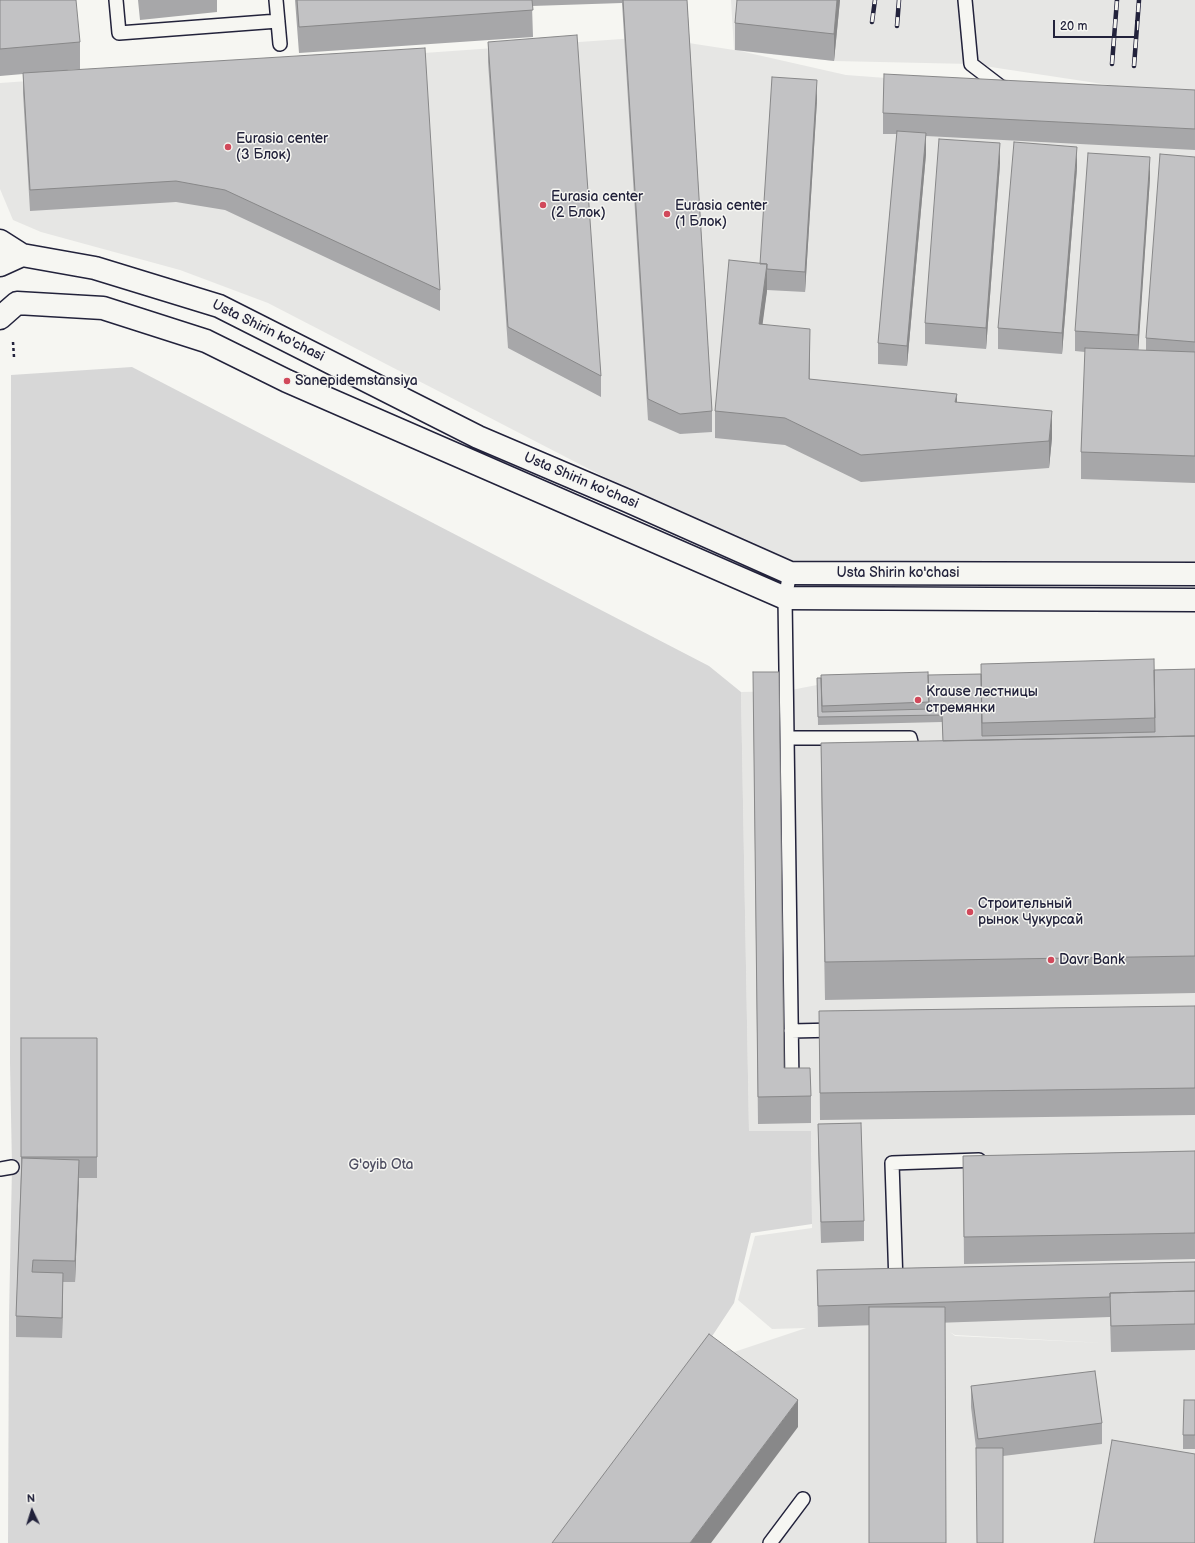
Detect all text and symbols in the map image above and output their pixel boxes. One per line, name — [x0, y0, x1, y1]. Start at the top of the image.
scale bar — [1055, 12, 1139, 38]
text: 20 m — [1060, 19, 1087, 34]
place label: Eurasia center (3 Блок) — [236, 131, 328, 164]
marker: Eurasia center (3 Блок) — [223, 142, 233, 152]
place label: Eurasia center (2 Блок) — [551, 189, 643, 222]
place label: Eurasia center (1 Блок) — [675, 198, 767, 230]
marker: Eurasia center (2 Блок) — [538, 200, 548, 210]
marker: Eurasia center (1 Блок) — [662, 209, 672, 219]
street label: Usta Shirin ko'chasi — [209, 297, 327, 365]
place label: Sanepidemstansiya — [295, 373, 418, 389]
marker: Sanepidemstansiya — [282, 376, 292, 386]
street label: Usta Shirin ko'chasi — [521, 449, 641, 513]
street label: Usta Shirin ko'chasi — [837, 565, 959, 581]
place label: Krause лестницы стремянки — [926, 684, 1038, 716]
marker: Krause лестницы стремянки — [913, 695, 923, 705]
place label: Строительный рынок Чукурсай — [978, 896, 1083, 928]
marker: Строительный рынок Чукурсай — [965, 907, 975, 917]
place label: Davr Bank — [1059, 952, 1125, 968]
marker: Davr Bank — [1046, 955, 1056, 965]
park label: G'oyib Ota — [349, 1157, 413, 1173]
north arrow — [12, 1491, 52, 1531]
text: N — [27, 1492, 36, 1505]

